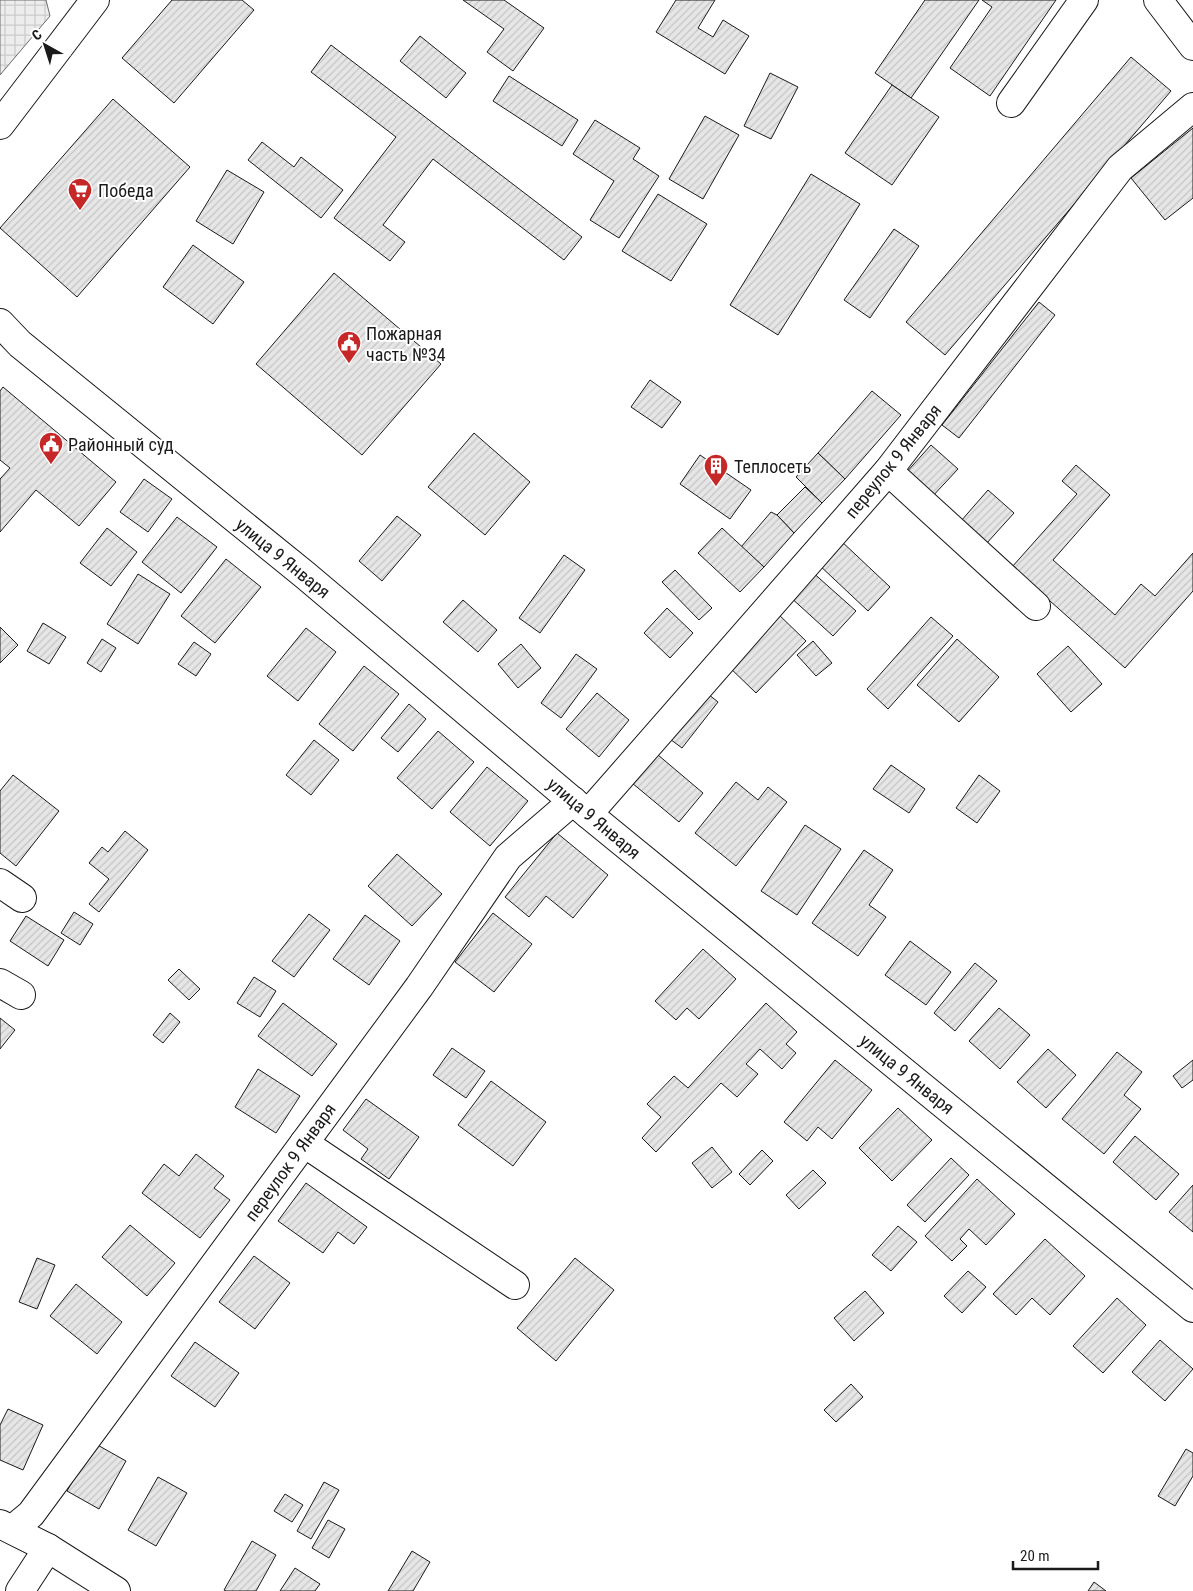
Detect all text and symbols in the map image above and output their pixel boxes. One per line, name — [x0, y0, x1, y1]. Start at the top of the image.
north arrow — [20, 20, 70, 70]
text: С — [29, 26, 45, 44]
supermarket icon: Победа — [67, 177, 93, 211]
place label: Победа — [98, 180, 154, 201]
place label: Пожарная часть №34 — [366, 323, 446, 365]
public building icon: Пожарная часть №34 — [336, 330, 362, 364]
street label: переулок 9 Января — [841, 400, 945, 522]
public building icon: Районный суд — [38, 431, 64, 465]
place label: Районный суд — [68, 434, 174, 455]
building icon: Теплосеть — [703, 453, 729, 487]
place label: Теплосеть — [734, 456, 811, 477]
street label: улица 9 Января — [232, 514, 334, 602]
street label: улица 9 Января — [543, 773, 645, 863]
street label: улица 9 Января — [856, 1030, 958, 1118]
street label: переулок 9 Января — [240, 1099, 340, 1225]
scale bar — [1013, 1538, 1098, 1570]
text: 20 m — [1020, 1547, 1050, 1565]

